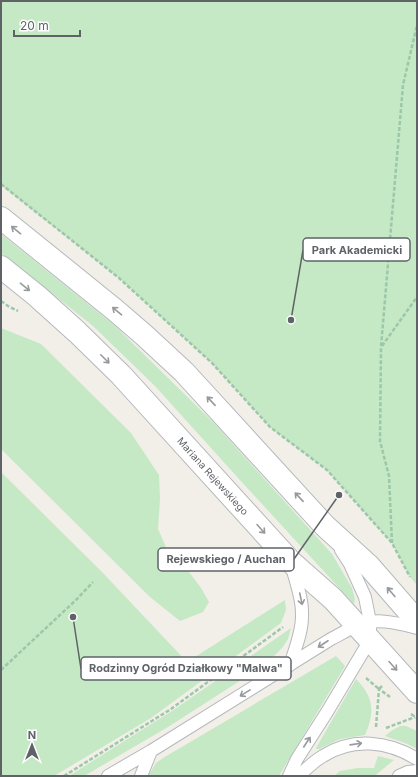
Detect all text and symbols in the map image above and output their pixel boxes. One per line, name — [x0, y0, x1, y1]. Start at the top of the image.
scale bar — [14, 12, 80, 38]
text: 20 m — [20, 18, 49, 33]
one-way arrow — [10, 226, 21, 234]
callout: Park Akademicki — [303, 238, 410, 261]
text: Park Akademicki — [312, 243, 402, 257]
one-way arrow — [20, 282, 31, 291]
one-way arrow — [112, 307, 122, 316]
one-way arrow — [100, 354, 110, 364]
one-way arrow — [206, 396, 216, 406]
street label: Mariana Rejewskiego — [175, 435, 251, 517]
one-way arrow — [294, 492, 303, 502]
one-way arrow — [256, 524, 265, 534]
callout: Rejewskiego / Auchan — [158, 548, 294, 571]
text: Rejewskiego / Auchan — [166, 552, 286, 566]
one-way arrow — [387, 586, 396, 597]
one-way arrow — [297, 593, 305, 606]
one-way arrow — [318, 640, 329, 648]
callout: Rodzinny Ogród Działkowy "Malwa" — [81, 657, 291, 680]
text: Rodzinny Ogród Działkowy "Malwa" — [89, 661, 283, 675]
one-way arrow — [389, 661, 398, 671]
one-way arrow — [240, 689, 251, 697]
north arrow — [12, 725, 52, 765]
text: N — [28, 728, 36, 742]
one-way arrow — [304, 736, 312, 748]
one-way arrow — [349, 740, 362, 748]

